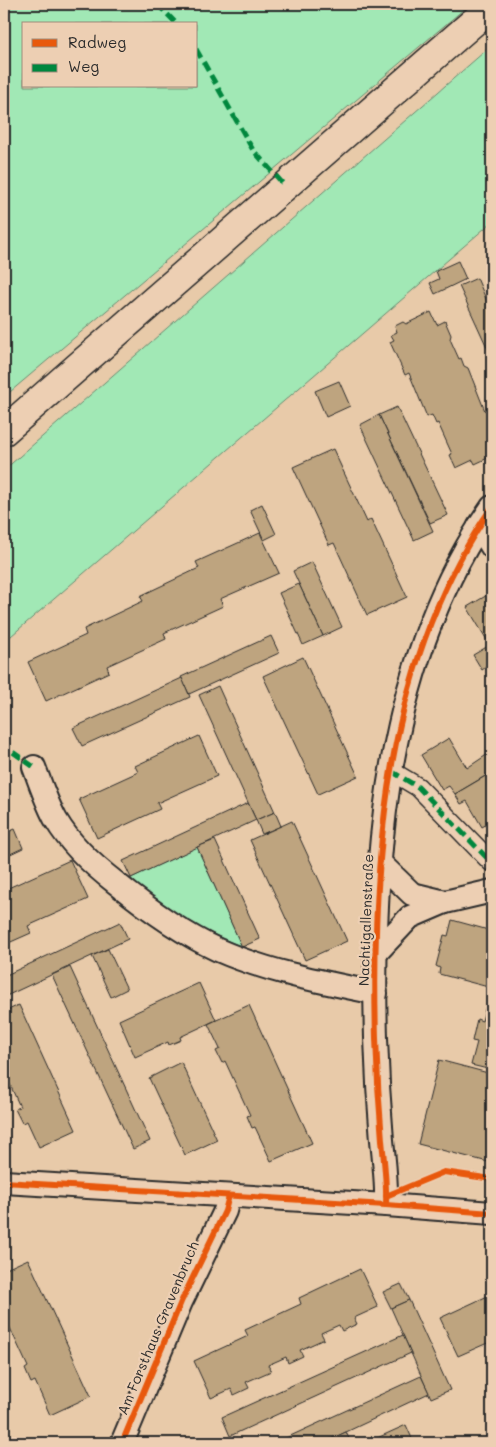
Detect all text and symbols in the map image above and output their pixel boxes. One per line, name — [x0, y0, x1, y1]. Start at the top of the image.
legend — [22, 22, 198, 88]
text: Radweg — [68, 32, 126, 52]
text: Weg — [68, 56, 99, 76]
street label: Nachtigallenstraße — [354, 854, 377, 986]
street label: Am Forsthaus Gravenbruch — [112, 1238, 203, 1417]

